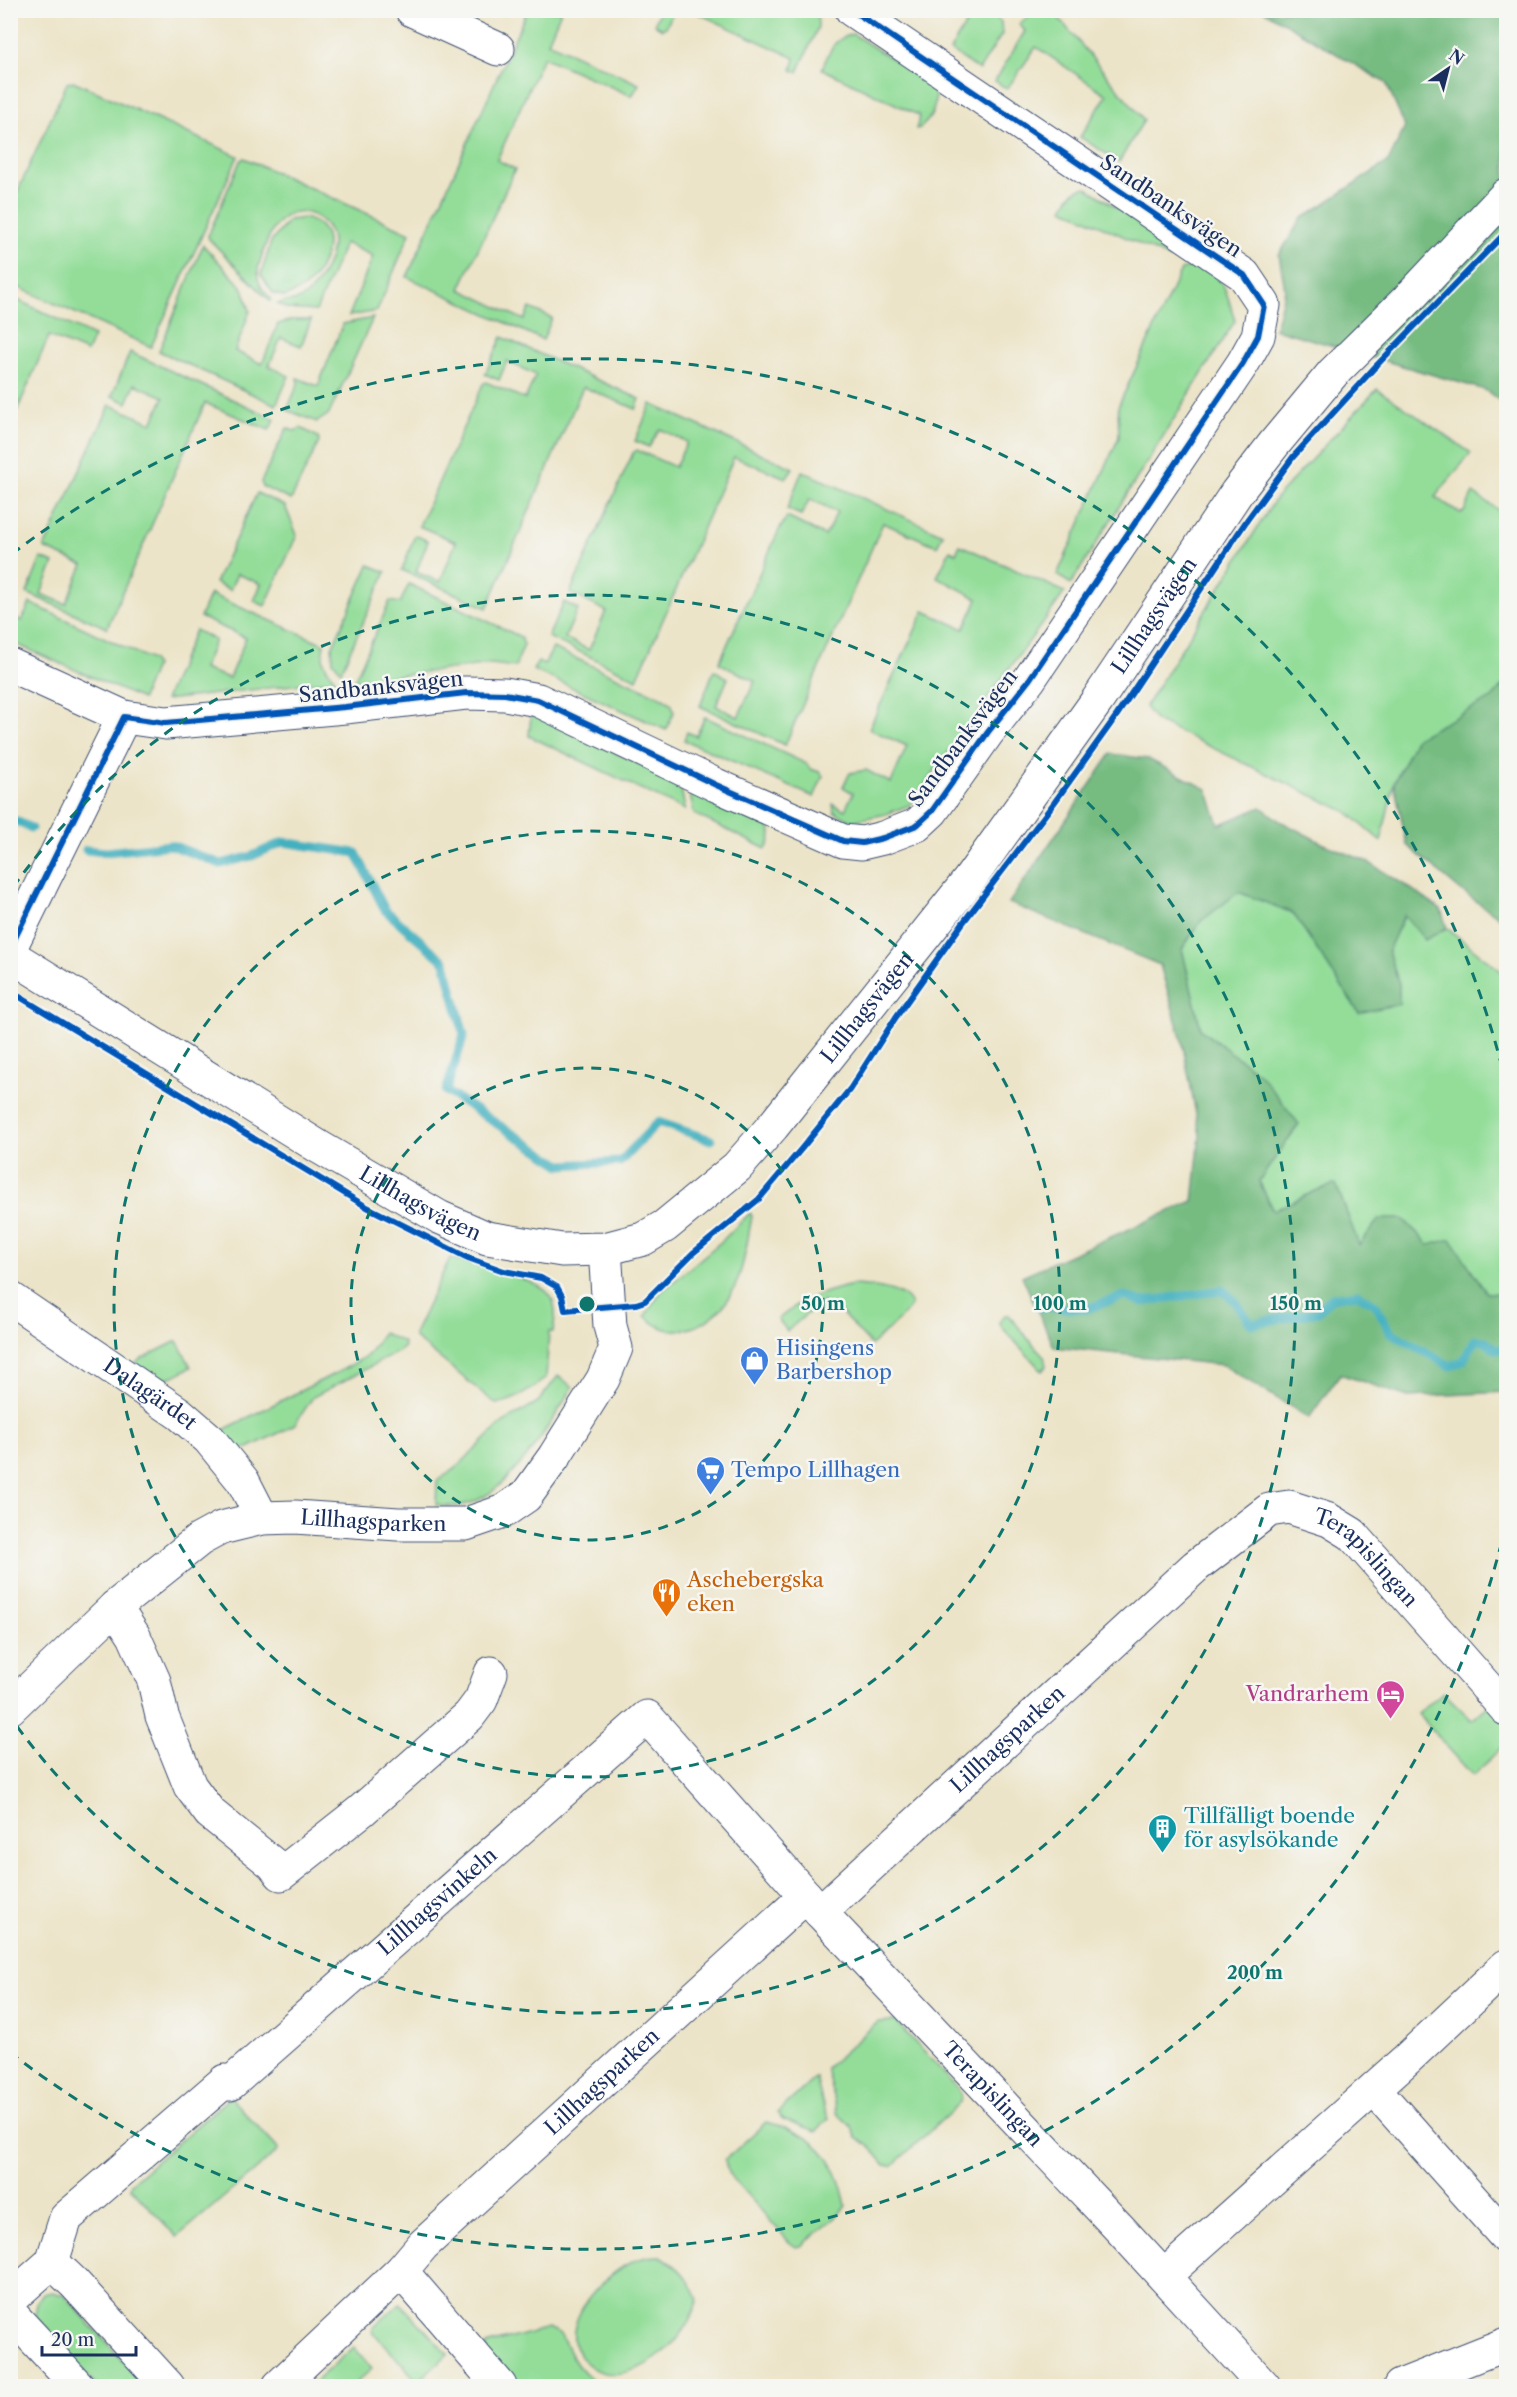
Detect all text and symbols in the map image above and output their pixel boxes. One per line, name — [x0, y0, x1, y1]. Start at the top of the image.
north arrow — [1418, 39, 1478, 99]
text: N — [1445, 45, 1468, 69]
street label: Sandbanksvägen — [1096, 149, 1247, 262]
street label: Lillhagsvägen — [1106, 552, 1202, 678]
street label: Sandbanksvägen — [903, 664, 1022, 811]
street label: Sandbanksvägen — [297, 665, 464, 708]
street label: Lillhagsvägen — [815, 947, 919, 1068]
street label: Lillhagsvägen — [355, 1160, 485, 1246]
text: 50 m — [801, 1293, 845, 1315]
text: 100 m — [1033, 1293, 1087, 1315]
text: 150 m — [1270, 1293, 1322, 1315]
centre of rings — [577, 1294, 597, 1314]
place label: Hisingens Barbershop — [776, 1335, 892, 1384]
shop icon: Hisingens Barbershop — [739, 1344, 771, 1386]
street label: Dalagärdet — [99, 1353, 203, 1435]
supermarket icon: Tempo Lillhagen — [694, 1454, 726, 1496]
place label: Tempo Lillhagen — [731, 1457, 900, 1482]
street label: Terapislingan — [1311, 1503, 1423, 1612]
street label: Lillhagsparken — [300, 1504, 446, 1536]
place label: Aschebergska eken — [686, 1567, 825, 1616]
restaurant icon: Aschebergska eken — [650, 1576, 682, 1618]
hotel icon: Vandrarhem — [1374, 1678, 1406, 1720]
street label: Lillhagsparken — [945, 1680, 1070, 1798]
place label: Vandrarhem — [1245, 1681, 1369, 1706]
place label: Tillfälligt boende för asylsökande — [1184, 1803, 1355, 1852]
building icon: Tillfälligt boende för asylsökande — [1147, 1812, 1179, 1854]
street label: Lillhagsvinkeln — [372, 1842, 502, 1960]
text: 200 m — [1227, 1962, 1283, 1984]
street label: Lillhagsparken — [539, 2023, 664, 2140]
street label: Terapislingan — [937, 2036, 1048, 2151]
scale bar — [42, 2319, 136, 2357]
text: 20 m — [51, 2329, 95, 2351]

